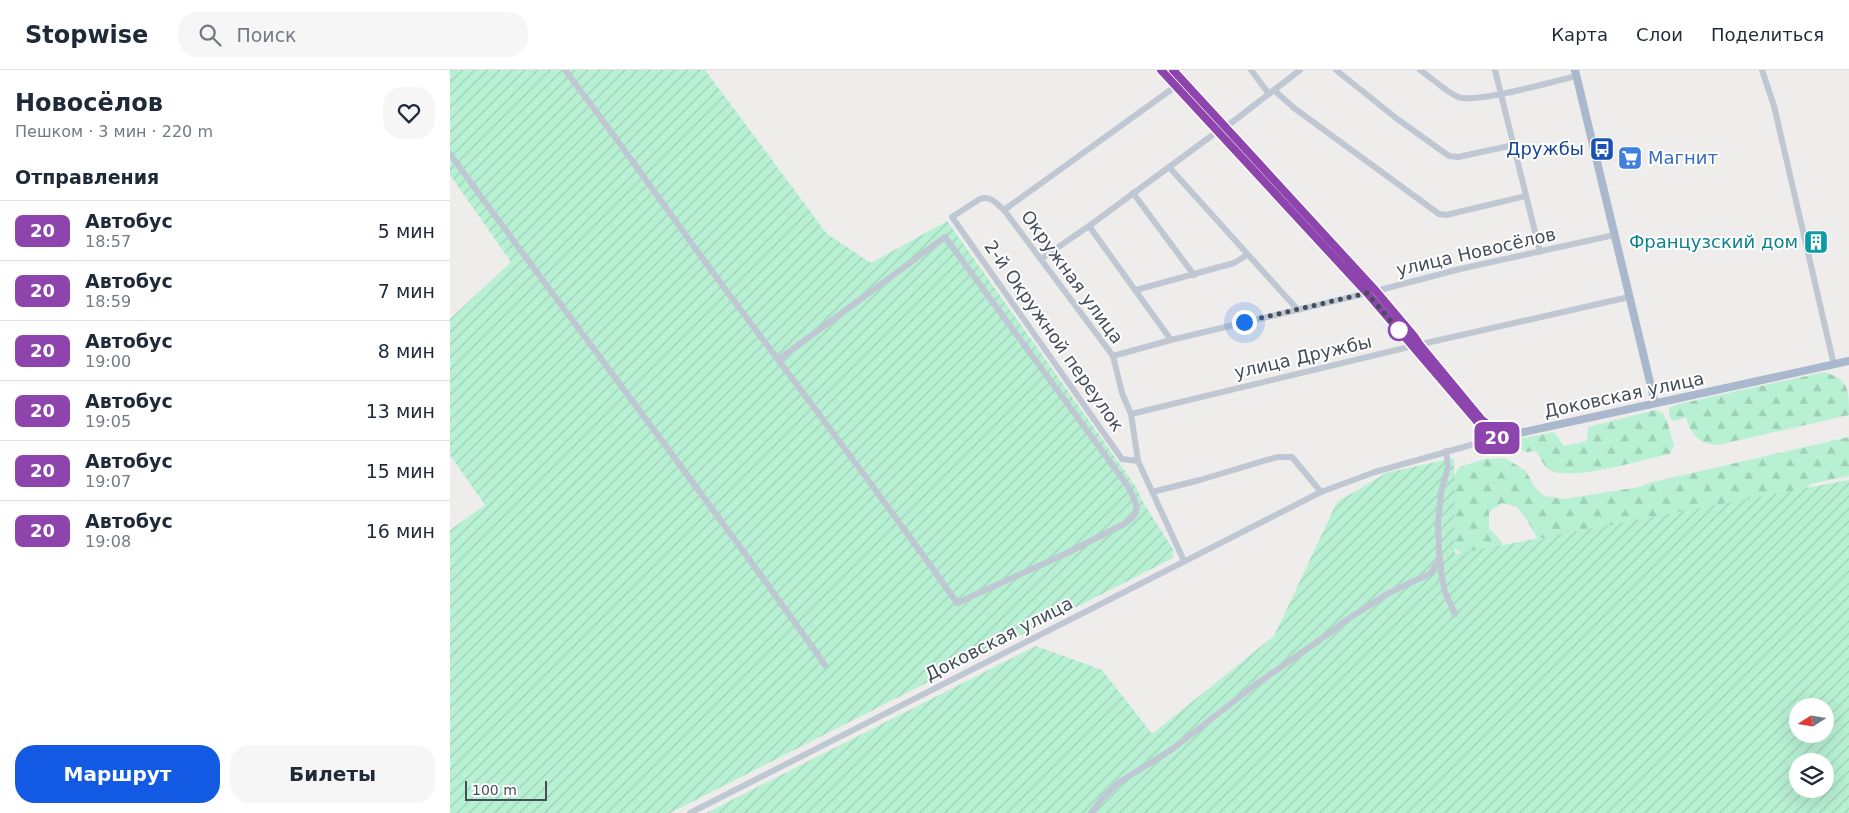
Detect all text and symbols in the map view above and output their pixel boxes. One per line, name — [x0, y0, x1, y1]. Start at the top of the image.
search box — [178, 12, 528, 57]
text: Stopwise — [25, 21, 148, 49]
icon: search — [196, 21, 224, 49]
text: Поиск — [236, 24, 297, 46]
text: Карта — [1551, 24, 1608, 45]
text: Слои — [1636, 24, 1683, 45]
text: Поделиться — [1711, 24, 1824, 45]
button: heart — [383, 87, 435, 139]
text: Новосёлов — [15, 89, 163, 117]
text: Пешком · 3 мин · 220 m — [15, 122, 213, 141]
bus stop icon: Дружбы — [1589, 136, 1615, 162]
place label: Дружбы — [1506, 138, 1584, 159]
supermarket icon: Магнит — [1617, 145, 1643, 171]
place label: Магнит — [1648, 147, 1718, 168]
text: Отправления — [15, 166, 159, 188]
street label: Окружная улица — [1017, 206, 1128, 348]
text: Автобус — [85, 210, 173, 232]
text: 20 — [30, 220, 55, 241]
text: 5 мин — [378, 220, 435, 242]
street label: улица Новосёлов — [1394, 223, 1558, 280]
building icon: Французский дом — [1803, 229, 1829, 255]
place label: Французский дом — [1629, 231, 1798, 252]
text: 18:57 — [85, 232, 131, 251]
street label: 2-й Окружной переулок — [980, 236, 1129, 435]
text: Автобус — [85, 270, 173, 292]
text: 20 — [30, 280, 55, 301]
text: 7 мин — [378, 280, 435, 302]
text: 18:59 — [85, 292, 131, 311]
your location — [1232, 310, 1257, 335]
unlabelled marker — [1388, 319, 1410, 341]
text: Автобус — [85, 330, 173, 352]
street label: улица Дружбы — [1232, 330, 1374, 383]
text: 20 — [30, 340, 55, 361]
text: 8 мин — [378, 340, 435, 362]
text: 19:00 — [85, 352, 131, 371]
street label: Доковская улица — [1542, 367, 1706, 422]
text: Автобус — [85, 390, 173, 412]
text: 20 — [30, 400, 55, 421]
text: 13 мин — [366, 400, 435, 422]
text: 19:05 — [85, 412, 131, 431]
line badge: 20 — [1474, 422, 1520, 454]
text: 20 — [1484, 427, 1510, 448]
text: Автобус — [85, 450, 173, 472]
text: 20 — [30, 460, 55, 481]
text: 15 мин — [366, 460, 435, 482]
text: 19:07 — [85, 472, 131, 491]
text: Автобус — [85, 510, 173, 532]
text: 20 — [30, 520, 55, 541]
text: 16 мин — [366, 520, 435, 542]
text: 19:08 — [85, 532, 131, 551]
street label: Доковская улица — [921, 592, 1076, 685]
north arrow — [1789, 698, 1834, 742]
map controls — [1789, 698, 1834, 798]
button: Маршрут — [15, 745, 220, 803]
button: Билеты — [230, 745, 435, 803]
button: layers — [1789, 753, 1834, 798]
scale bar — [465, 778, 548, 801]
text: 100 m — [472, 782, 517, 798]

